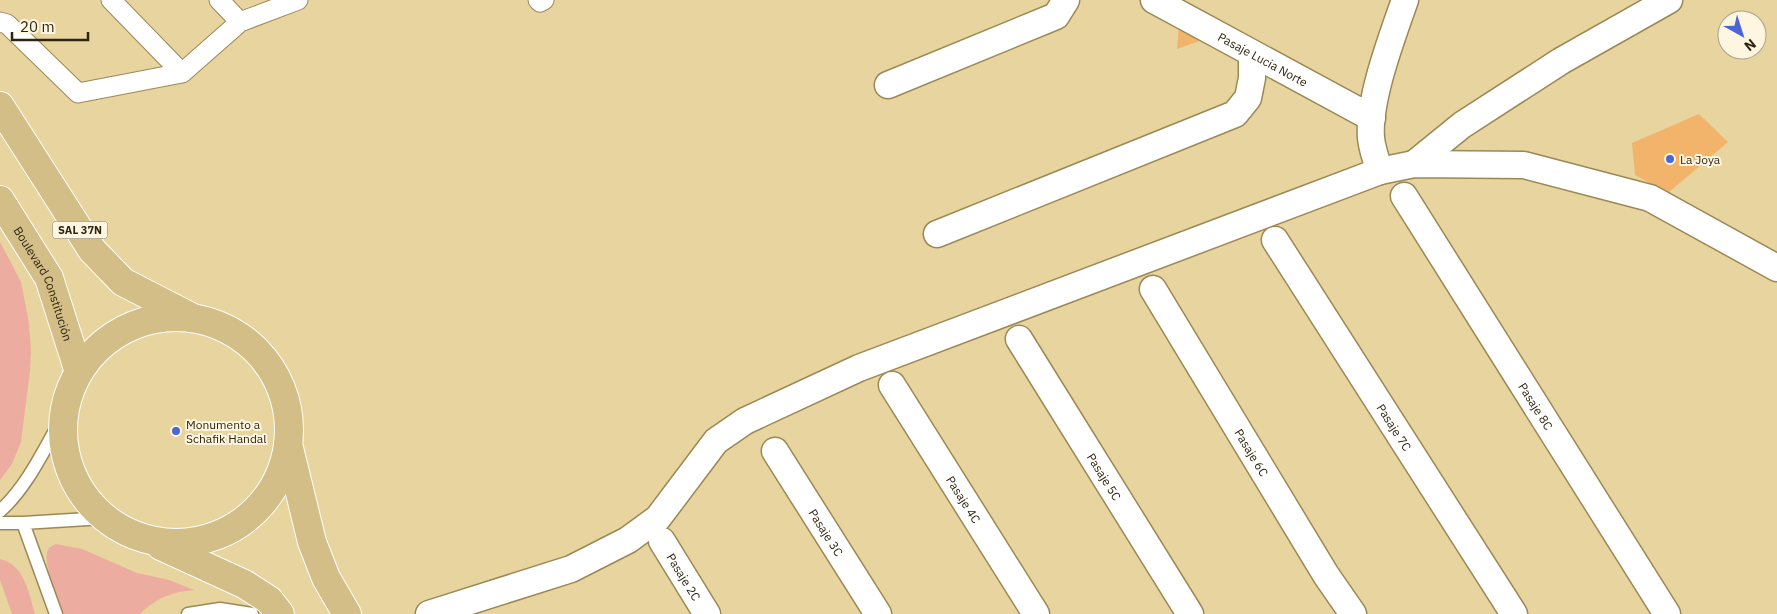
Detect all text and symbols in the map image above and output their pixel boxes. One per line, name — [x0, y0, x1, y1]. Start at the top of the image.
scale bar — [12, 10, 89, 42]
north arrow — [1717, 10, 1767, 60]
text: 20 m — [20, 17, 55, 36]
street label: Pasaje Lucia Norte — [1216, 29, 1311, 90]
text: N — [1741, 35, 1760, 55]
place label: La Joya — [1680, 152, 1721, 167]
marker: La Joya — [1664, 153, 1676, 165]
road number: SAL 37N — [52, 222, 108, 238]
street label: Boulevard Constitución — [11, 223, 76, 343]
street label: Pasaje 8C — [1516, 379, 1557, 433]
street label: Pasaje 7C — [1374, 401, 1415, 454]
place label: Monumento a Schafik Handal — [186, 417, 267, 446]
marker: Monumento a Schafik Handal — [170, 425, 182, 437]
street label: Pasaje 6C — [1232, 426, 1272, 479]
street label: Pasaje 5C — [1084, 450, 1125, 503]
street label: Pasaje 4C — [943, 473, 985, 526]
street label: Pasaje 3C — [806, 506, 847, 559]
street label: Pasaje 2C — [664, 550, 705, 604]

